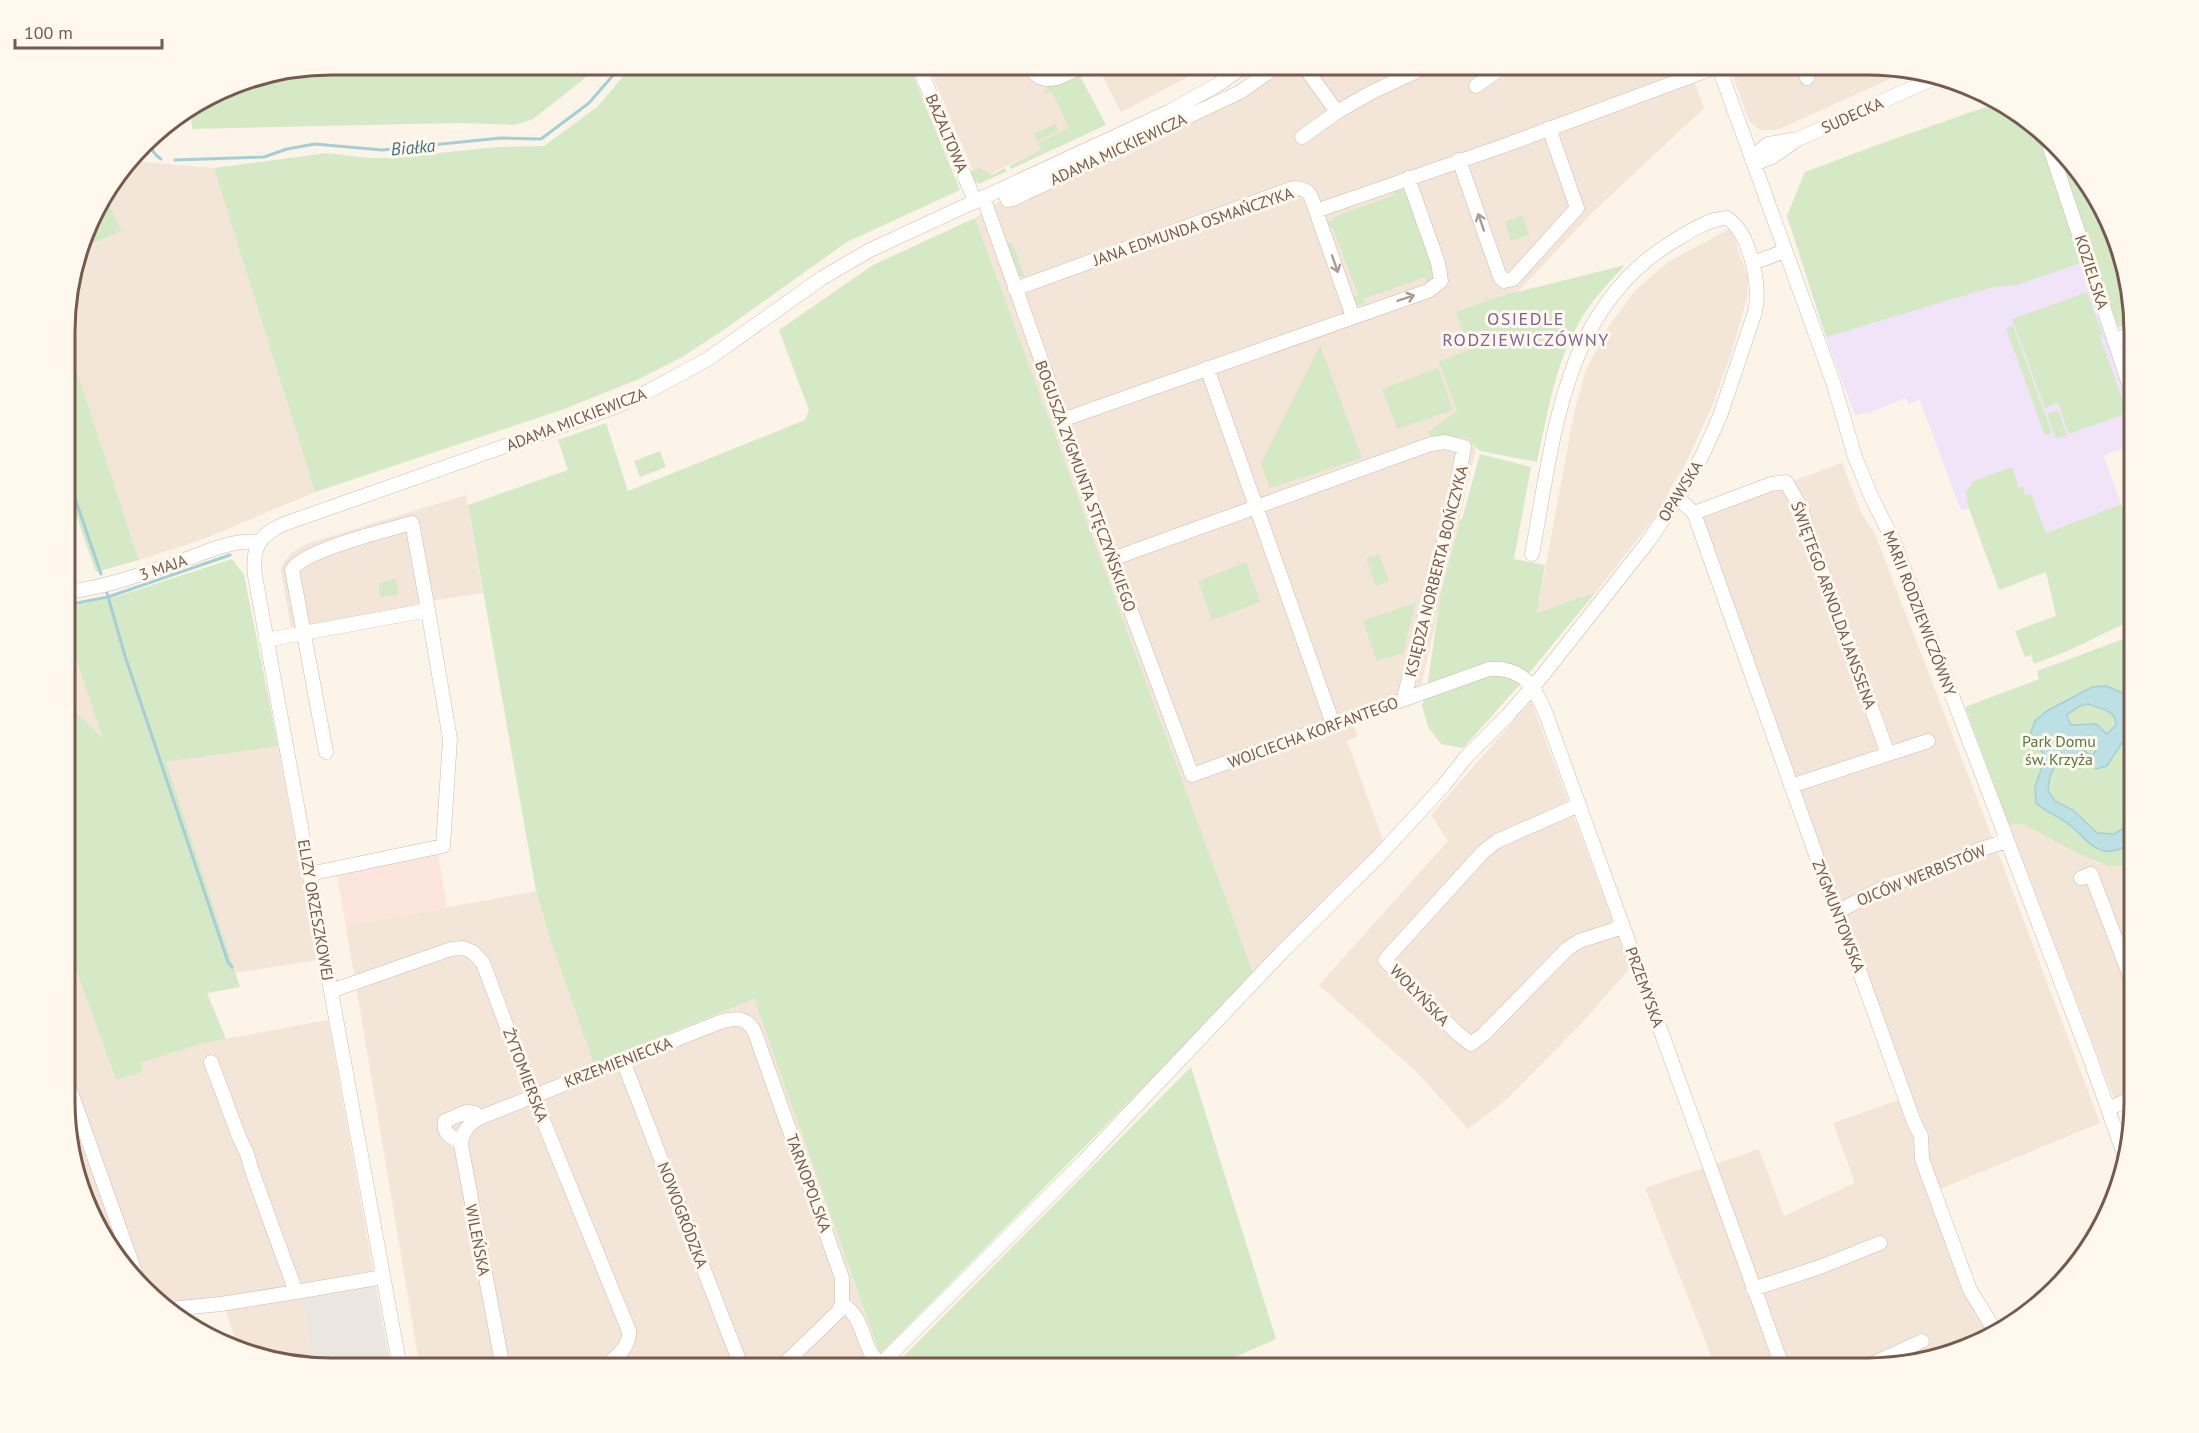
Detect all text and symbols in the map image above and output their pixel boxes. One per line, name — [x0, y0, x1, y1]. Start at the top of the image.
scale bar — [15, 12, 162, 50]
text: 100 m — [24, 21, 73, 44]
street label: BAZALTOWA — [921, 91, 973, 176]
street label: SUDECKA — [1818, 92, 1887, 138]
street label: ADAMA MICKIEWICZA — [1047, 108, 1190, 189]
water label: Białka — [390, 134, 436, 160]
street label: JANA EDMUNDA OSMAŃCZYKA — [1089, 182, 1296, 270]
one-way arrow — [1474, 213, 1485, 232]
street label: KOZIELSKA — [2071, 232, 2114, 312]
one-way arrow — [1330, 254, 1341, 273]
one-way arrow — [1396, 292, 1415, 303]
district label: OSIEDLE RODZIEWICZÓWNY — [1442, 307, 1610, 351]
street label: BOGUSZA ZYGMUNTA STĘCZYŃSKIEGO — [1031, 358, 1141, 614]
street label: ADAMA MICKIEWICZA — [503, 383, 649, 455]
street label: OPAWSKA — [1653, 456, 1707, 525]
street label: KSIĘDZA NORBERTA BOŃCZYKA — [1400, 463, 1472, 679]
street label: ŚWIĘTEGO ARNOLDA JANSSENA — [1787, 499, 1881, 712]
street label: MARII RODZIEWICZÓWNY — [1879, 528, 1961, 699]
street label: 3 MAJA — [137, 549, 190, 584]
street label: WOJCIECHA KORFANTEGO — [1225, 692, 1401, 772]
park label: Park Domu św. Krzyża — [2022, 731, 2096, 769]
street label: ELIZY ORZESZKOWEJ — [294, 838, 338, 982]
street label: OJCÓW WERBISTÓW — [1853, 840, 1989, 910]
street label: ZYGMUNTOWSKA — [1808, 857, 1870, 976]
street label: PRZEMYSKA — [1621, 944, 1669, 1031]
street label: WOŁYŃSKA — [1386, 960, 1454, 1030]
street label: ŻYTOMIERSKA — [499, 1025, 553, 1125]
street label: KRZEMIENIECKA — [561, 1032, 675, 1092]
street label: TARNOPOLSKA — [782, 1131, 836, 1236]
street label: NOWOGRÓDZKA — [654, 1159, 713, 1272]
street label: WILEŃSKA — [461, 1202, 495, 1278]

